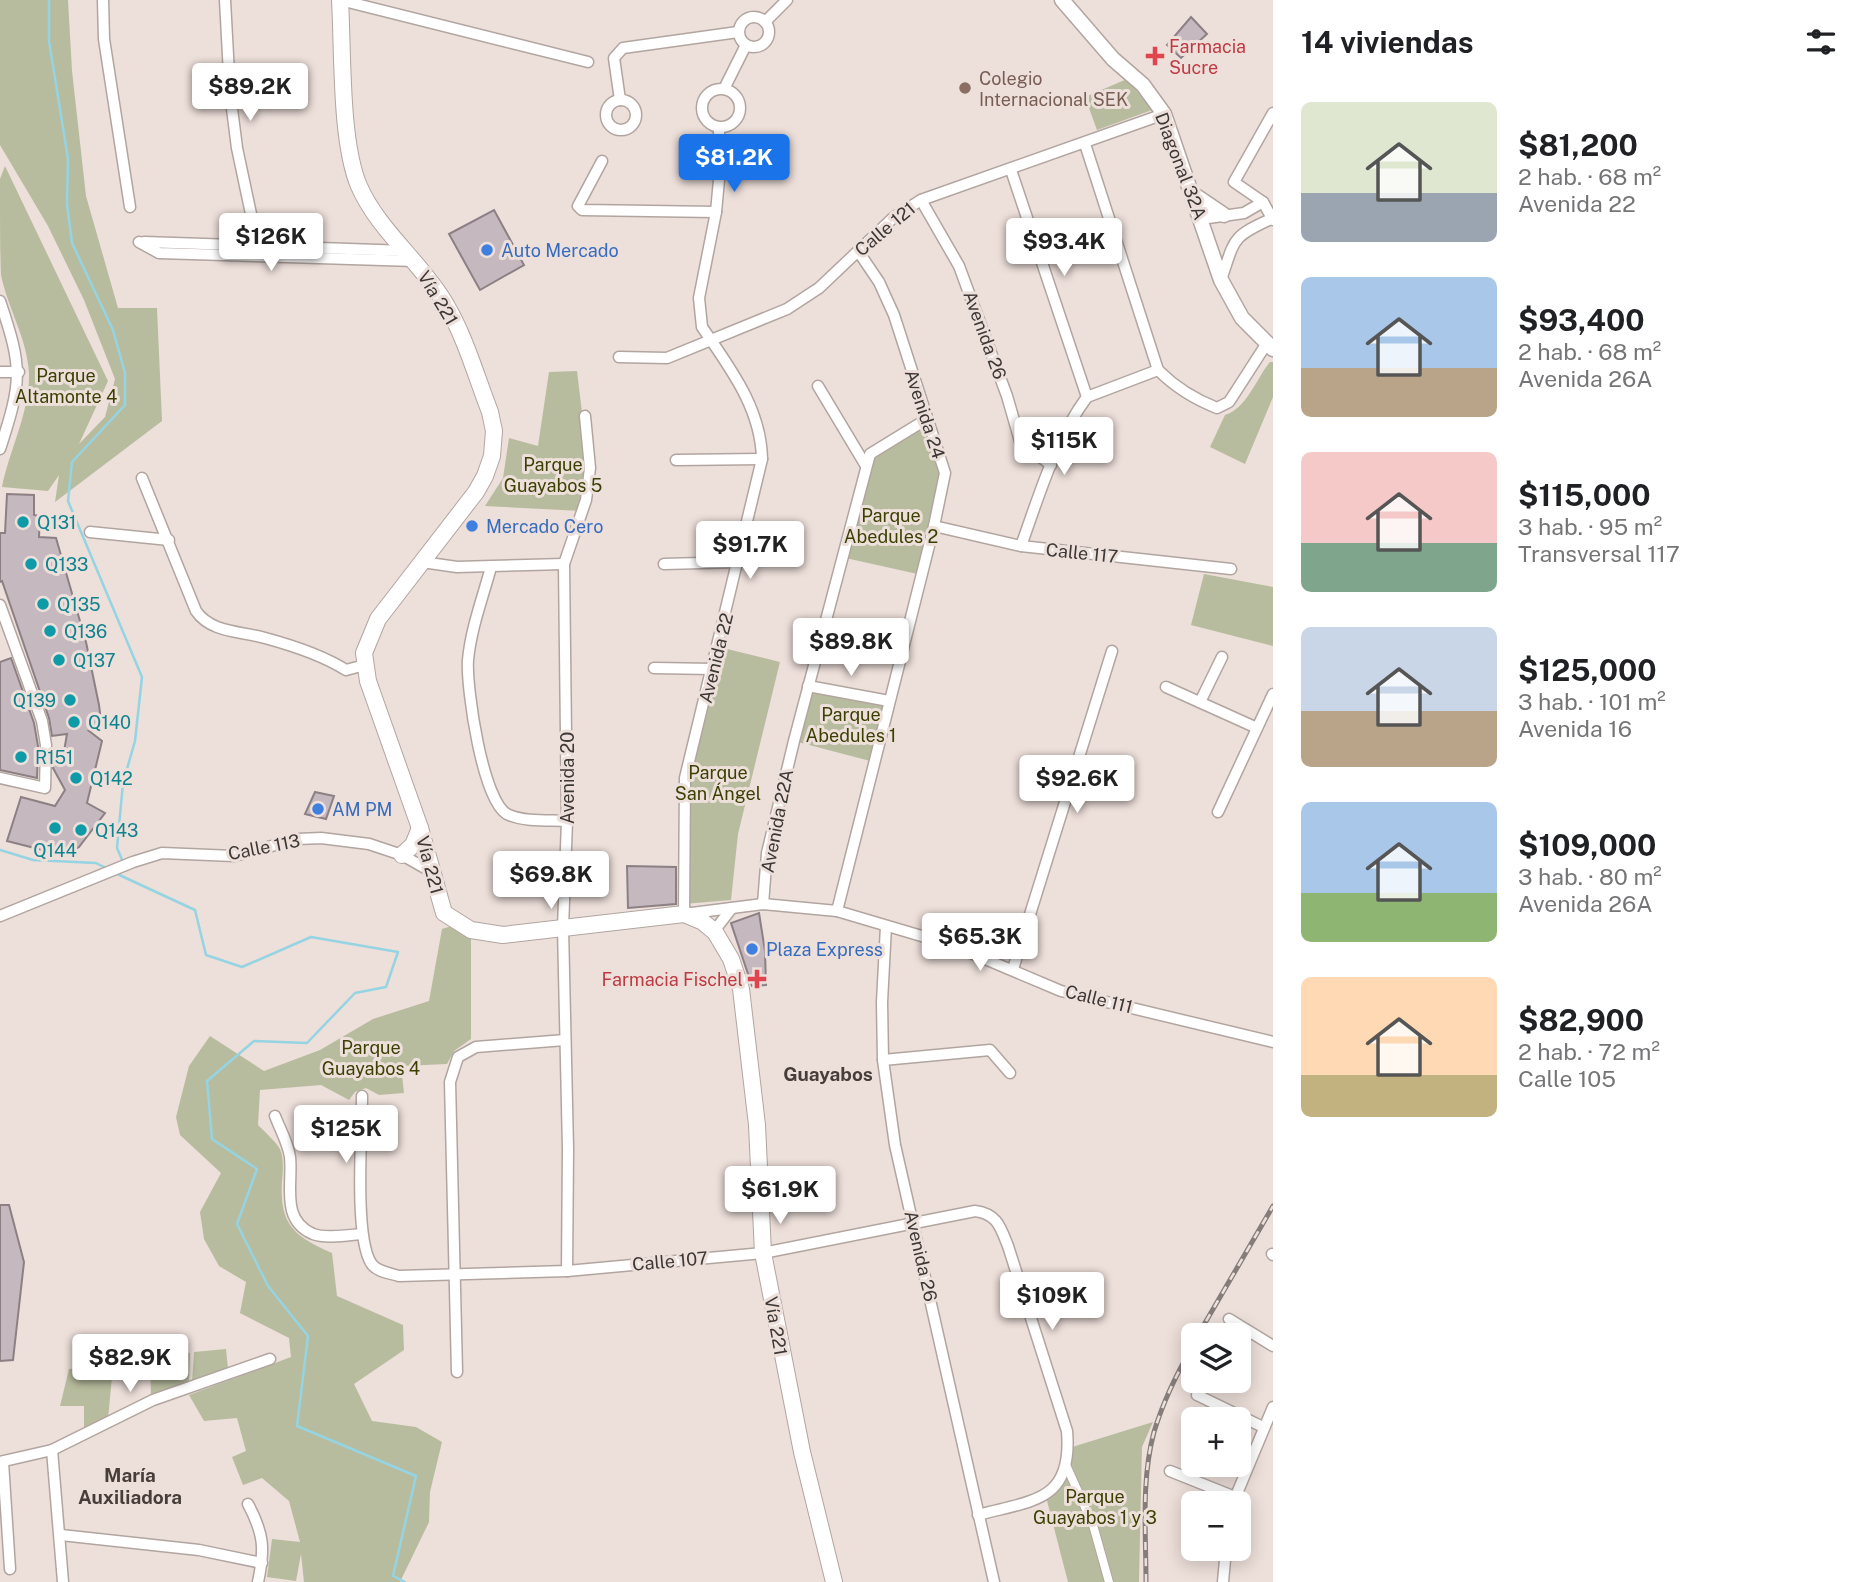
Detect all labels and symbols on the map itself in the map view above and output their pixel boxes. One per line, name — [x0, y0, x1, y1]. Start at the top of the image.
place label: Farmacia Sucre — [1169, 36, 1246, 78]
marker: Farmacia Sucre — [1147, 48, 1163, 64]
pin: $89.2K — [193, 64, 307, 123]
place label: Colegio Internacional SEK — [979, 68, 1128, 110]
marker: Colegio Internacional SEK — [957, 80, 973, 96]
street label: Diagonal 32A — [1151, 110, 1211, 223]
pin: $81.2K — [677, 134, 791, 194]
street label: Calle 121 — [851, 198, 919, 260]
pin: $126K — [222, 214, 320, 273]
pin: $93.4K — [1007, 218, 1121, 278]
place label: Auto Mercado — [501, 240, 619, 261]
marker: Auto Mercado — [479, 242, 495, 258]
street label: Vía 221 — [414, 267, 462, 329]
street label: Avenida 26 — [959, 288, 1011, 382]
park label: Parque Altamonte 4 — [15, 365, 117, 407]
street label: Avenida 24 — [901, 367, 949, 461]
pin: $115K — [1015, 418, 1113, 477]
park label: Parque Guayabos 5 — [504, 454, 602, 496]
park label: Parque Abedules 2 — [844, 505, 938, 547]
place label: Q131 — [37, 512, 76, 533]
marker: Q131 — [15, 514, 31, 530]
place label: Mercado Cero — [486, 516, 603, 537]
marker: Mercado Cero — [464, 518, 480, 534]
pin: $91.7K — [693, 522, 807, 581]
street label: Calle 117 — [1045, 539, 1119, 567]
place label: Q133 — [45, 554, 88, 575]
marker: Q133 — [23, 556, 39, 572]
place label: Q135 — [57, 594, 101, 615]
marker: Q135 — [35, 596, 51, 612]
street label: Avenida 22 — [695, 611, 737, 705]
pin: $89.8K — [794, 618, 908, 678]
place label: Q136 — [64, 621, 107, 642]
marker: Q136 — [42, 623, 58, 639]
place label: Q137 — [73, 650, 116, 671]
marker: Q137 — [51, 652, 67, 668]
place label: Q139 — [13, 690, 56, 711]
marker: Q139 — [62, 692, 78, 708]
park label: Parque Abedules 1 — [806, 704, 896, 746]
place label: Q140 — [88, 712, 131, 733]
marker: Q140 — [66, 714, 82, 730]
street label: Avenida 20 — [557, 732, 578, 824]
place label: R151 — [35, 747, 73, 768]
marker: R151 — [13, 749, 29, 765]
pin: $92.6K — [1020, 756, 1134, 815]
park label: Parque San Ángel — [675, 762, 761, 804]
street label: Avenida 22A — [757, 767, 797, 875]
place label: Q142 — [90, 768, 133, 789]
marker: Q142 — [68, 770, 84, 786]
place label: AM PM — [332, 799, 393, 820]
marker: AM PM — [310, 801, 326, 817]
marker: Q144 — [47, 820, 63, 836]
place label: Q143 — [95, 820, 138, 841]
marker: Q143 — [73, 822, 89, 838]
street label: Calle 113 — [226, 830, 302, 864]
street label: Vía 221 — [412, 834, 448, 896]
place label: Q144 — [33, 840, 77, 861]
pin: $69.8K — [494, 852, 608, 911]
pin: $65.3K — [923, 914, 1037, 973]
place label: Plaza Express — [766, 939, 883, 960]
marker: Plaza Express — [744, 941, 760, 957]
place label: Farmacia Fischel — [602, 969, 743, 990]
marker: Farmacia Fischel — [749, 971, 765, 987]
street label: Calle 111 — [1063, 980, 1135, 1018]
park label: Parque Guayabos 4 — [322, 1037, 420, 1079]
district label: Guayabos — [783, 1063, 873, 1085]
pin: $125K — [297, 1106, 395, 1165]
pin: $61.9K — [723, 1166, 837, 1226]
street label: Avenida 26 — [900, 1209, 942, 1303]
street label: Calle 107 — [631, 1247, 709, 1275]
pin: $109K — [1003, 1272, 1101, 1332]
street label: Vía 221 — [760, 1295, 792, 1357]
pin: $82.9K — [73, 1334, 187, 1394]
district label: María Auxiliadora — [78, 1464, 182, 1508]
park label: Parque Guayabos 1 y 3 — [1033, 1486, 1157, 1528]

